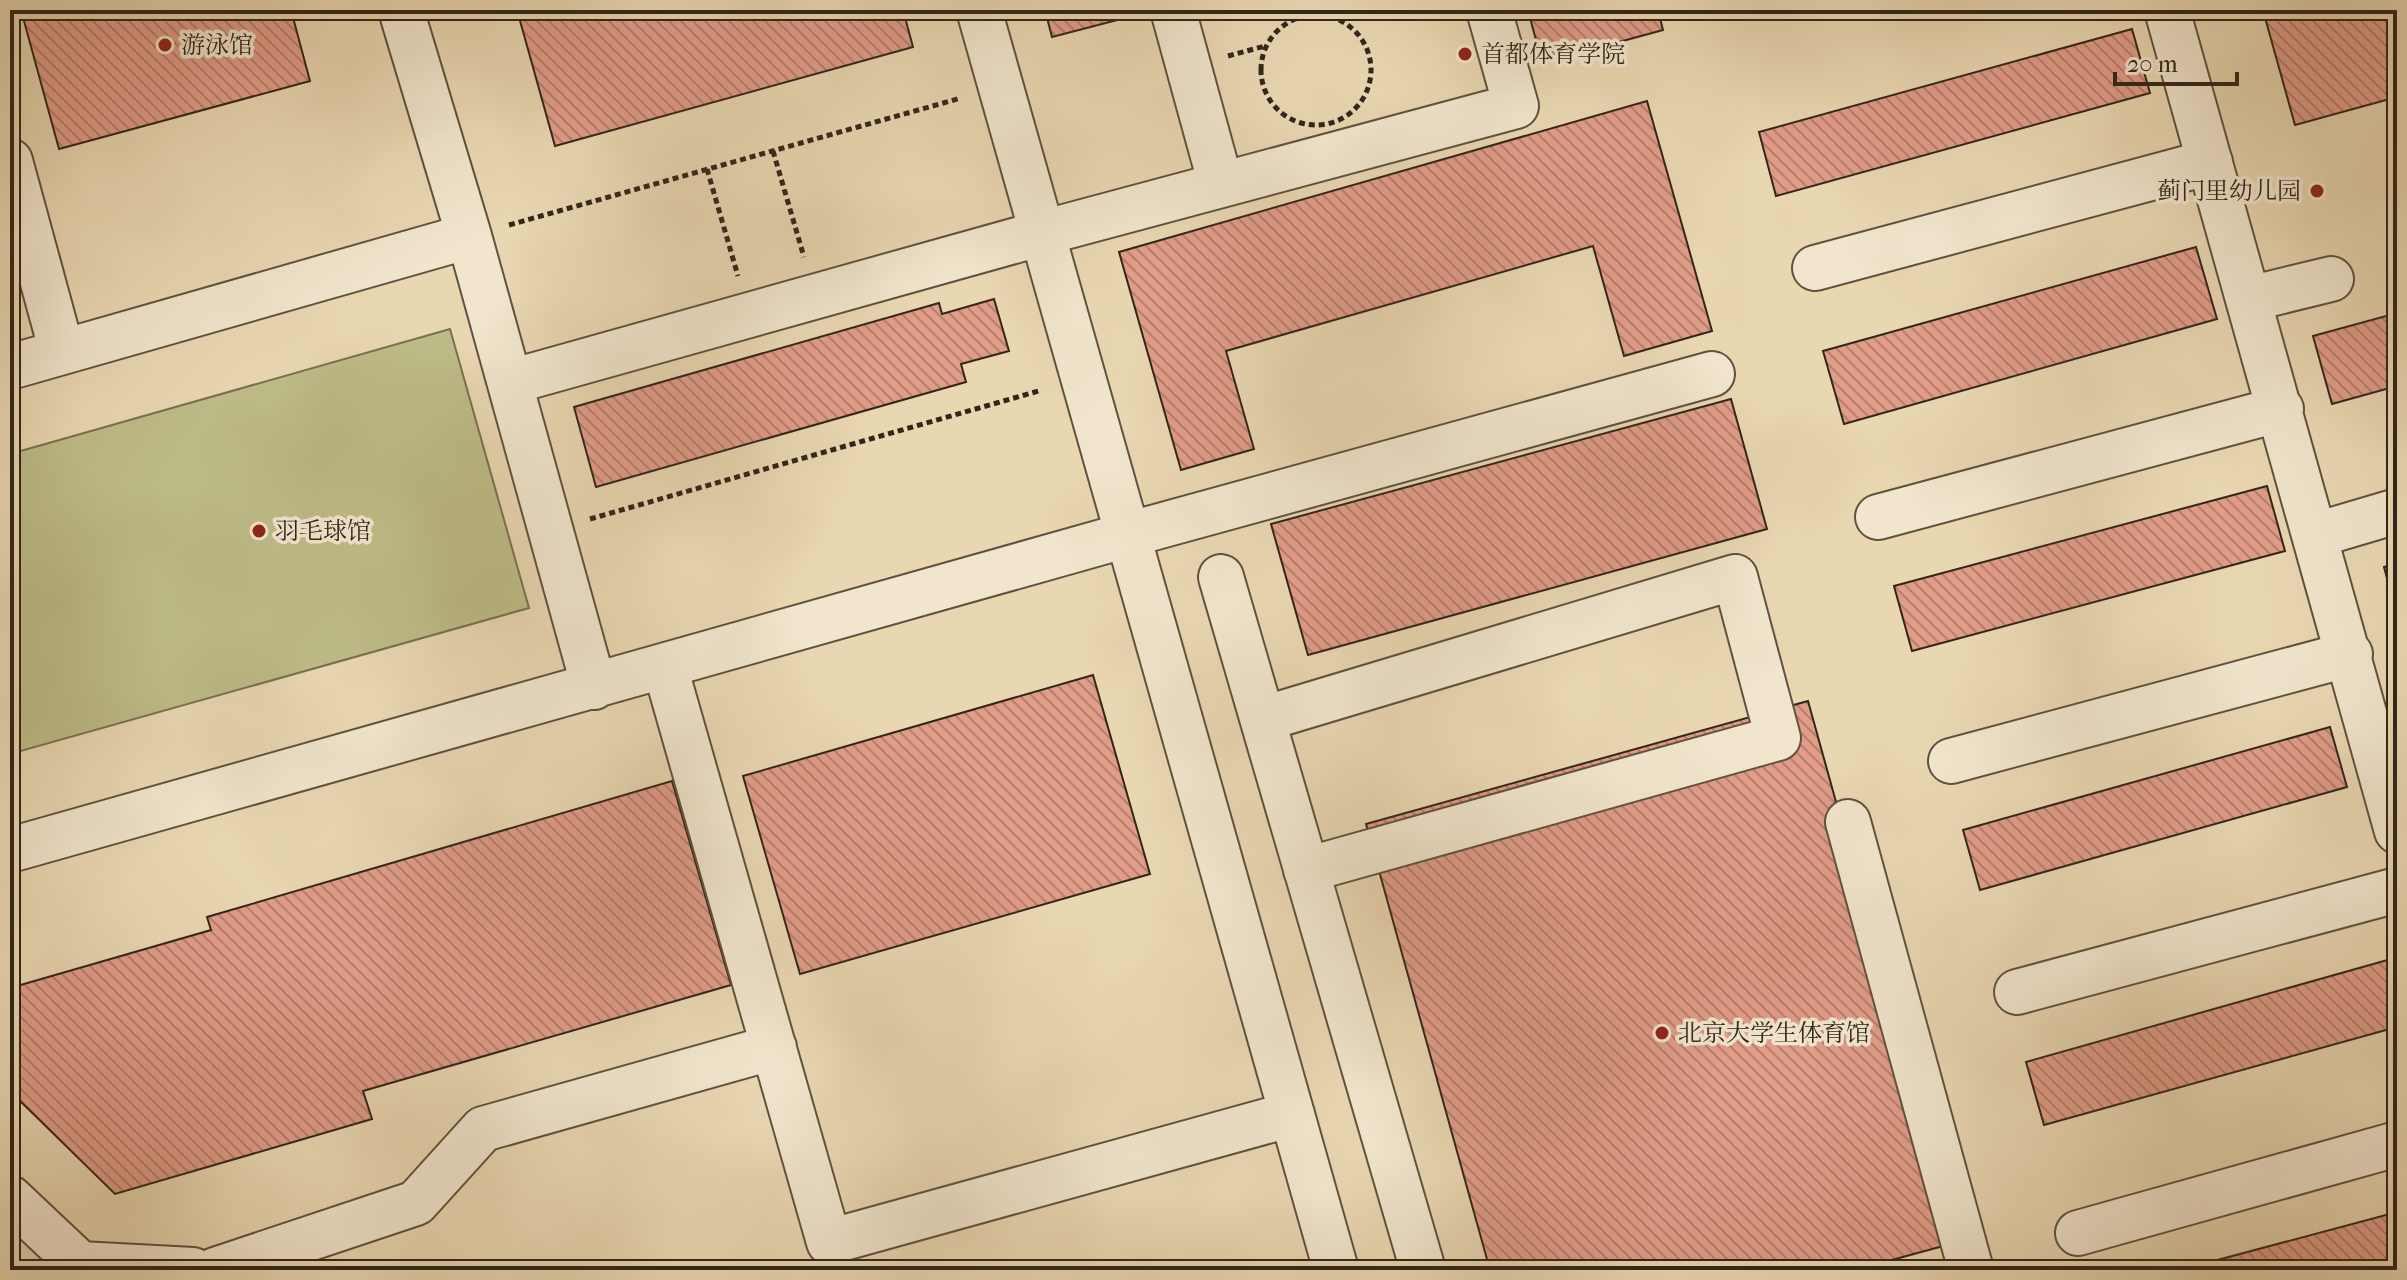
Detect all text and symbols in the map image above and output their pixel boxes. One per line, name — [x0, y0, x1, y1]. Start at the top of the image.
place label: 游泳馆 — [181, 31, 253, 59]
marker: 游泳馆 — [156, 36, 174, 54]
scale bar — [2115, 36, 2237, 86]
place label: 首都体育学院 — [1481, 40, 1625, 68]
marker: 首都体育学院 — [1456, 45, 1474, 63]
text: 20 m — [2127, 50, 2178, 78]
place label: 蓟门里幼儿园 — [2157, 177, 2301, 205]
marker: 蓟门里幼儿园 — [2308, 182, 2326, 200]
place label: 羽毛球馆 — [275, 517, 371, 545]
marker: 羽毛球馆 — [250, 522, 268, 540]
place label: 北京大学生体育馆 — [1678, 1019, 1870, 1047]
marker: 北京大学生体育馆 — [1653, 1024, 1671, 1042]

